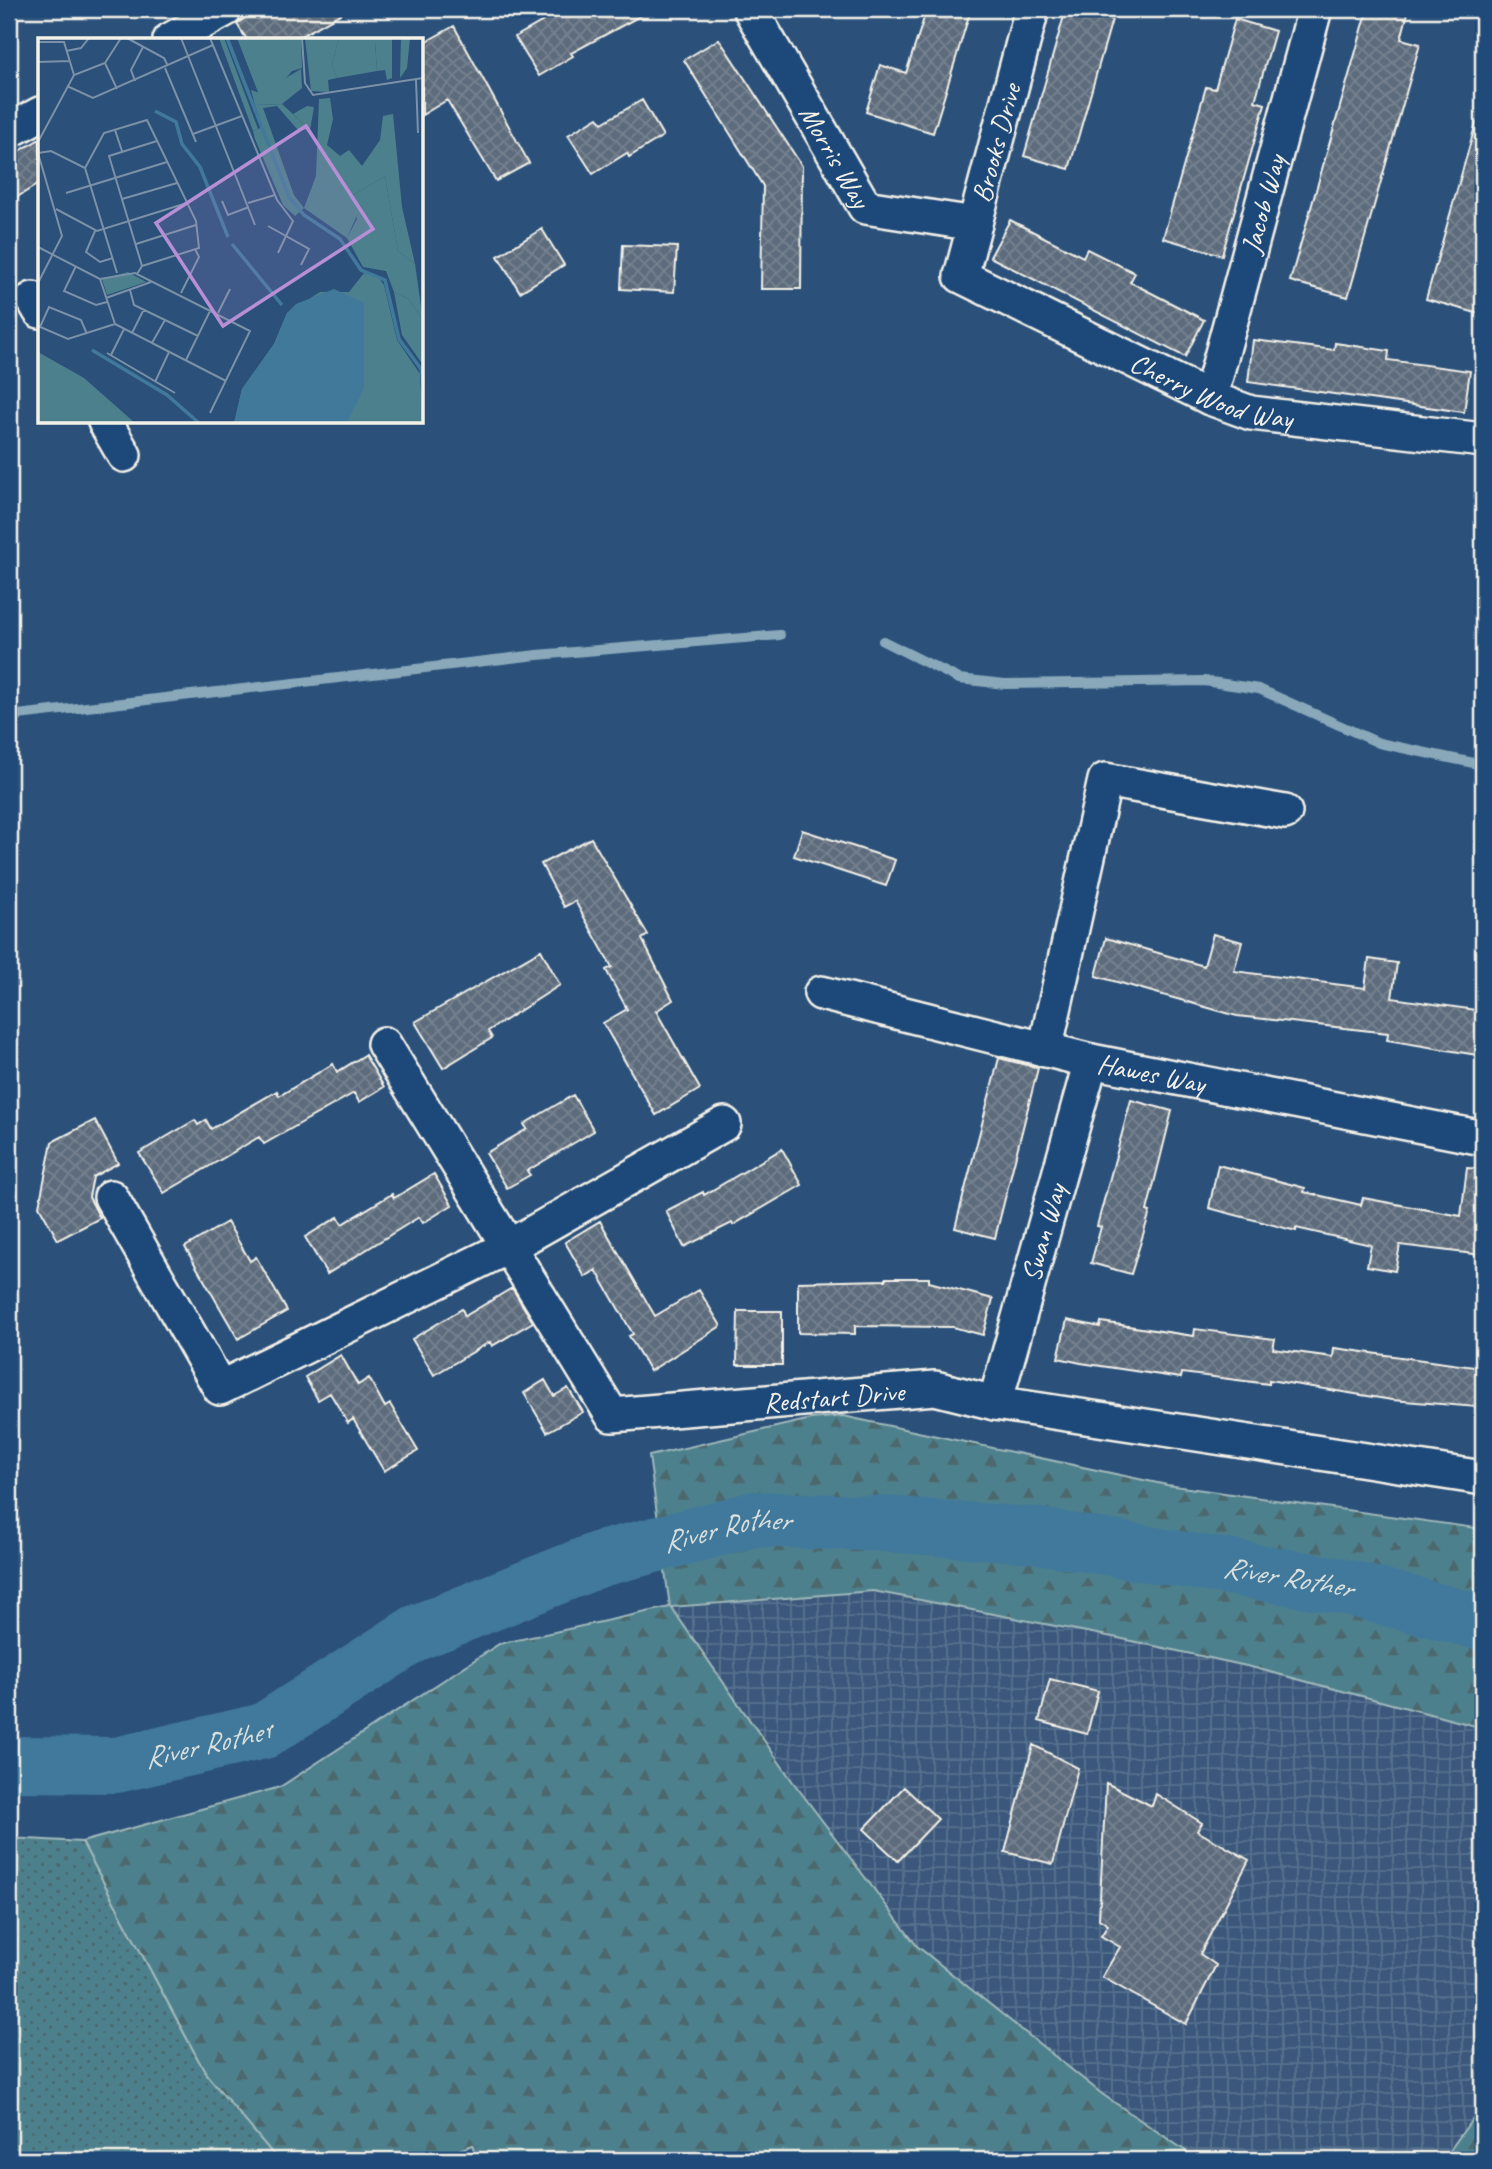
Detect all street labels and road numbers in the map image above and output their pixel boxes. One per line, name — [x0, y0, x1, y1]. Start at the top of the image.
street label: Brooks Drive — [963, 78, 1029, 206]
street label: Morris Way — [792, 98, 880, 216]
street label: Jacob Way — [1232, 148, 1293, 259]
street label: Cherry Wood Way — [1125, 344, 1297, 435]
street label: Hawes Way — [1095, 1045, 1211, 1101]
street label: Swan Way — [1012, 1177, 1074, 1285]
street label: Redstart Drive — [762, 1373, 907, 1420]

